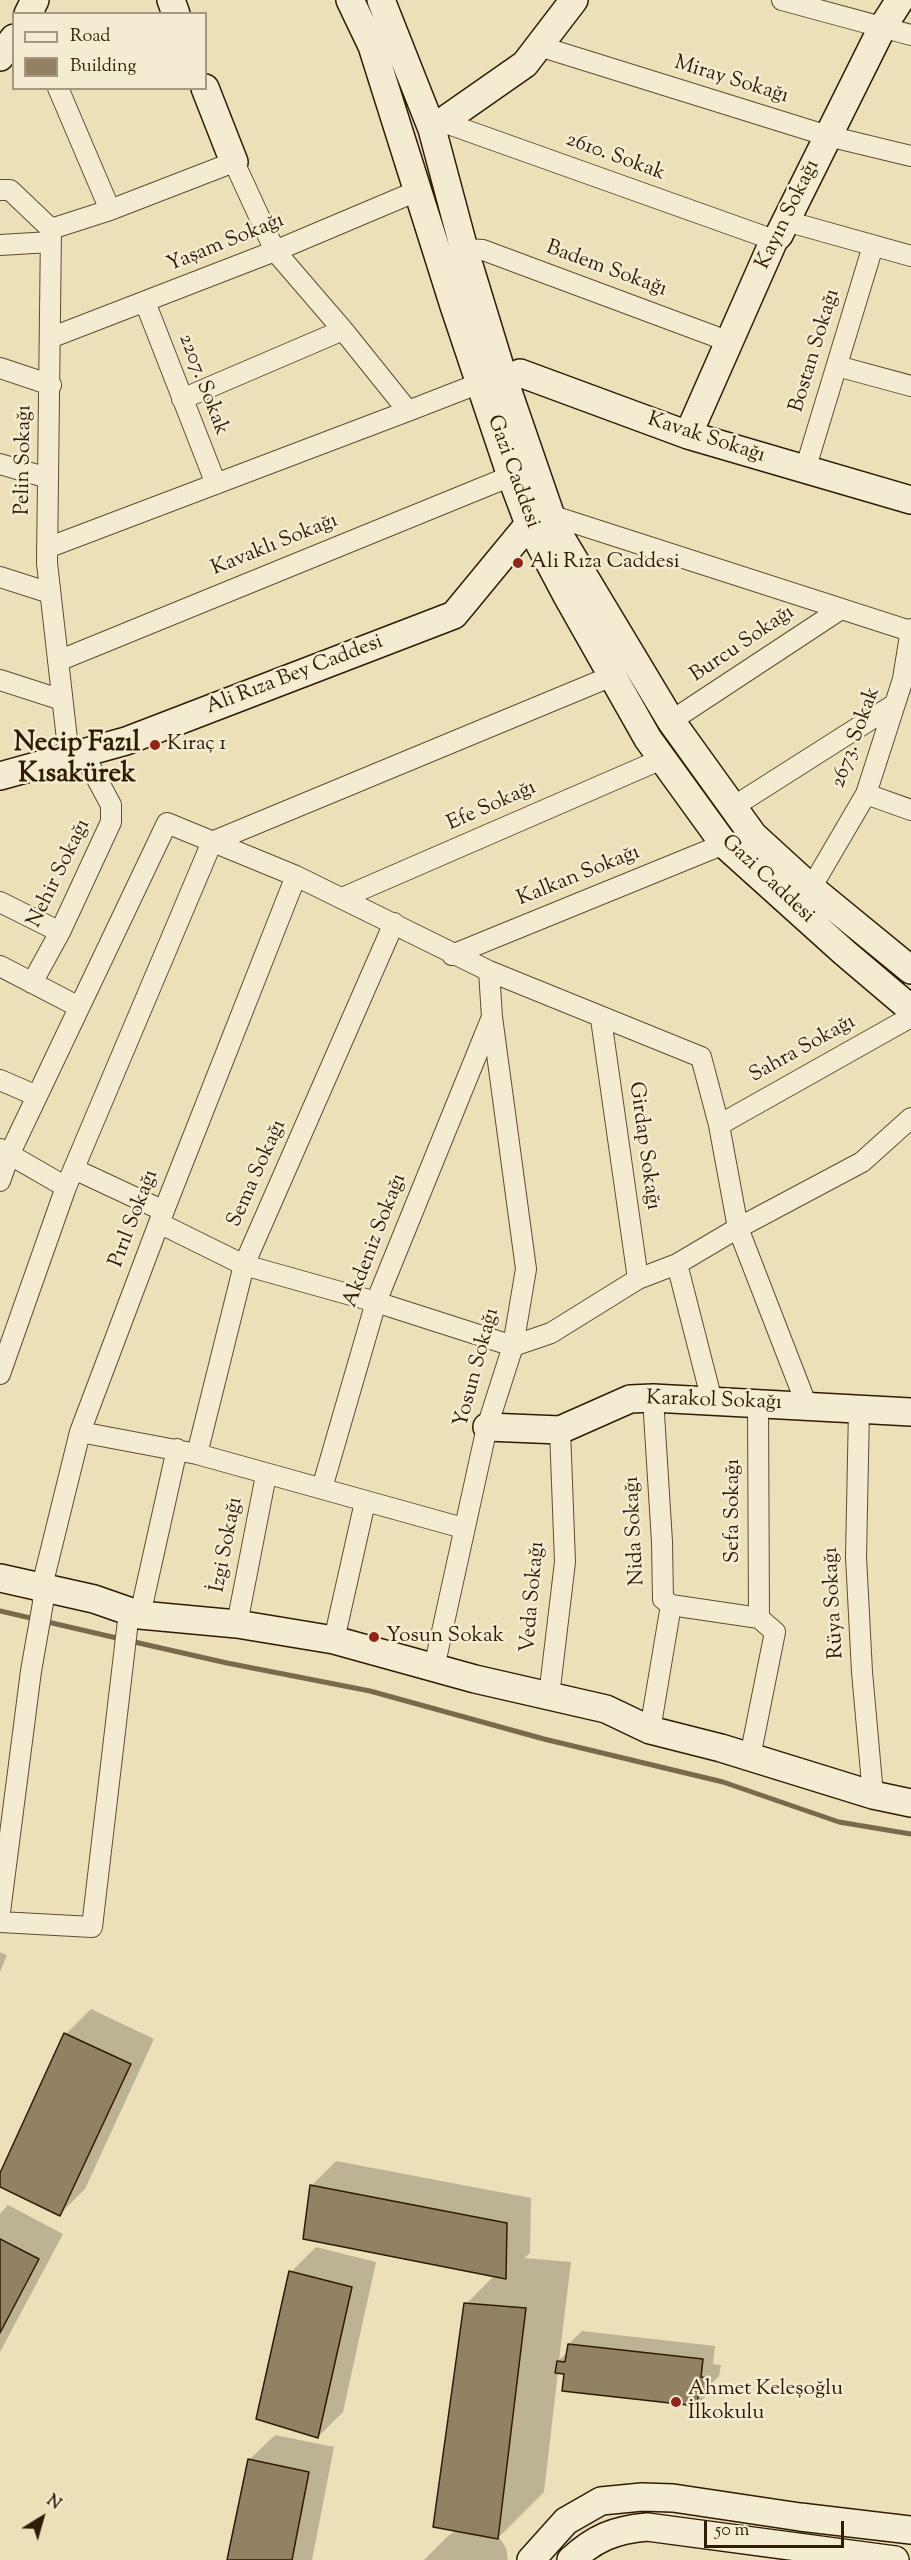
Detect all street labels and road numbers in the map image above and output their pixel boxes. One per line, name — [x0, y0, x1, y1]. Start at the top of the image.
street label: Miray Sokağı — [671, 52, 791, 110]
street label: 2610. Sokak — [562, 128, 668, 188]
street label: Kayın Sokağı — [752, 156, 826, 274]
street label: Yaşam Sokağı — [164, 209, 288, 279]
street label: Badem Sokağı — [542, 236, 670, 304]
street label: Bostan Sokağı — [785, 286, 847, 416]
street label: 2207. Sokak — [171, 331, 233, 439]
street label: Pelin Sokağı — [11, 405, 39, 515]
street label: Kavak Sokağı — [644, 408, 768, 470]
street label: Gazi Caddesi — [480, 412, 544, 532]
street label: Kavaklı Sokağı — [208, 509, 342, 583]
street label: Burcu Sokağı — [686, 601, 800, 689]
street label: Ali Rıza Bey Caddesi — [203, 631, 387, 721]
street label: 2673. Sokak — [827, 684, 887, 792]
street label: Efe Sokağı — [444, 776, 540, 838]
street label: Nehir Sokağı — [23, 816, 97, 932]
street label: Gazi Caddesi — [715, 830, 819, 930]
street label: Kalkan Sokağı — [514, 841, 644, 913]
street label: Sahra Sokağı — [746, 1011, 860, 1089]
street label: Girdap Sokağı — [622, 1080, 664, 1212]
street label: Sema Sokağı — [223, 1116, 293, 1232]
street label: Pırıl Sokağı — [105, 1167, 165, 1271]
street label: Akdeniz Sokağı — [339, 1171, 413, 1311]
street label: Yosun Sokağı — [450, 1306, 506, 1430]
street label: Karakol Sokağı — [646, 1387, 782, 1417]
street label: Sefa Sokağı — [721, 1459, 747, 1563]
street label: Nida Sokağı — [621, 1476, 651, 1586]
street label: İzgi Sokağı — [206, 1495, 250, 1595]
street label: Veda Sokağı — [517, 1540, 551, 1654]
street label: Rüya Sokağı — [819, 1546, 851, 1660]

